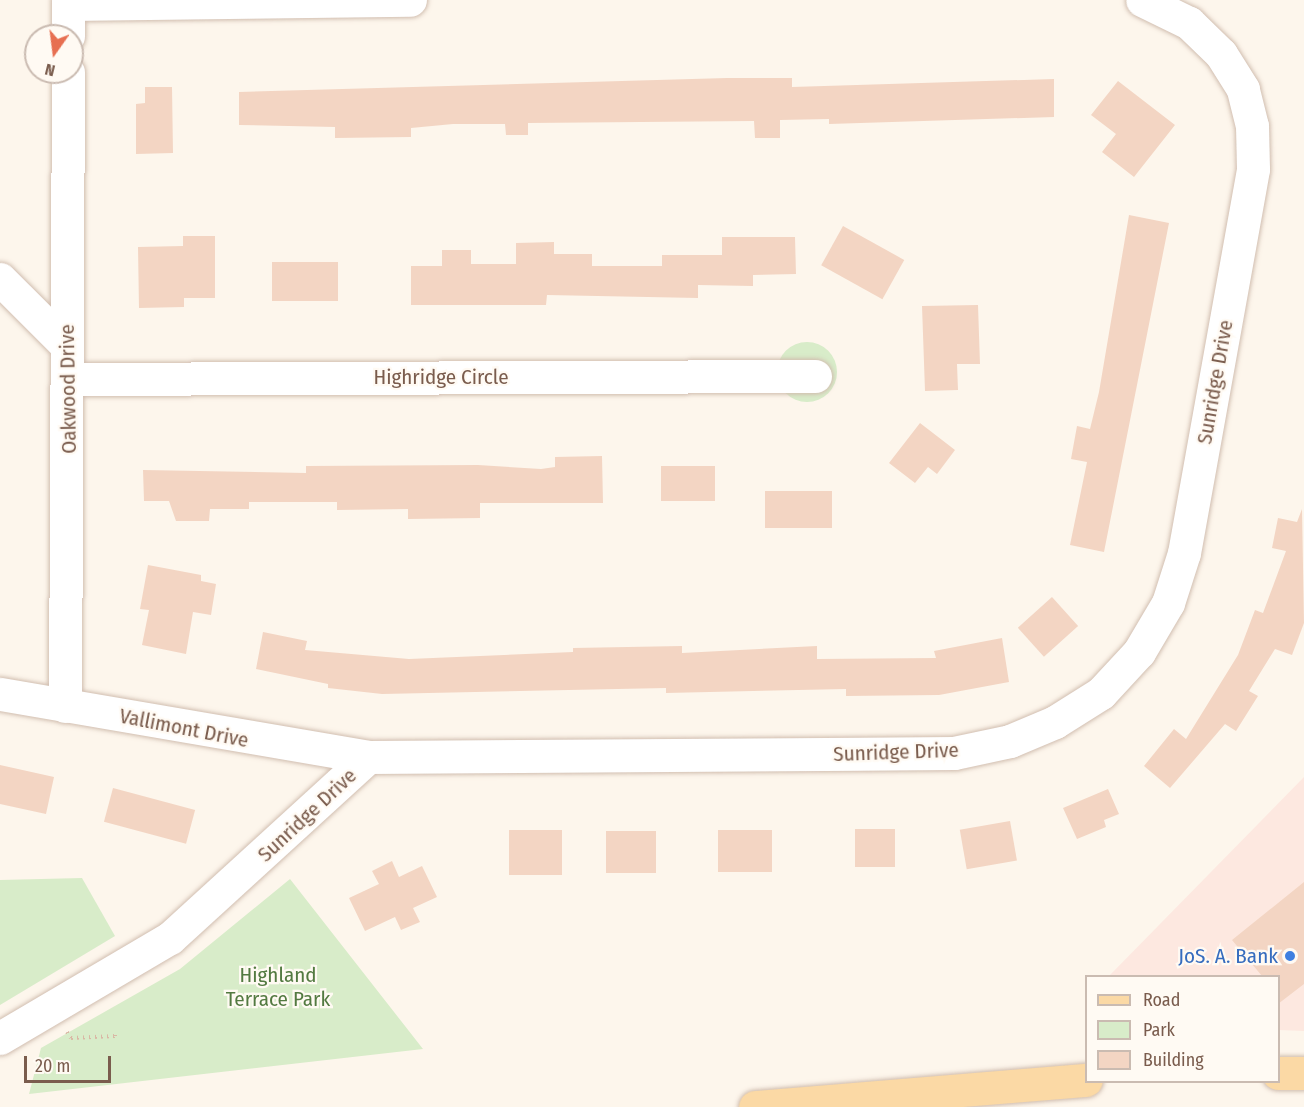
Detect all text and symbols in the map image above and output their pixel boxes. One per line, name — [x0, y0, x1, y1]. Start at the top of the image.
north arrow — [24, 24, 84, 84]
text: N — [43, 60, 57, 80]
street label: Sunridge Drive — [1192, 318, 1238, 446]
street label: Oakwood Drive — [54, 324, 82, 454]
street label: Highridge Circle — [373, 364, 509, 390]
street label: Vallimont Drive — [117, 703, 251, 753]
street label: Sunridge Drive — [833, 737, 959, 767]
street label: Sunridge Drive — [252, 763, 362, 867]
place label: JoS. A. Bank — [1178, 943, 1278, 969]
marker: JoS. A. Bank — [1283, 949, 1297, 963]
park label: Highland Terrace Park — [226, 962, 330, 1012]
legend — [1085, 975, 1280, 1083]
text: Road — [1143, 989, 1180, 1011]
text: Park — [1143, 1019, 1175, 1041]
scale bar — [27, 1044, 114, 1082]
text: Building — [1143, 1049, 1204, 1071]
text: 20 m — [35, 1055, 70, 1077]

